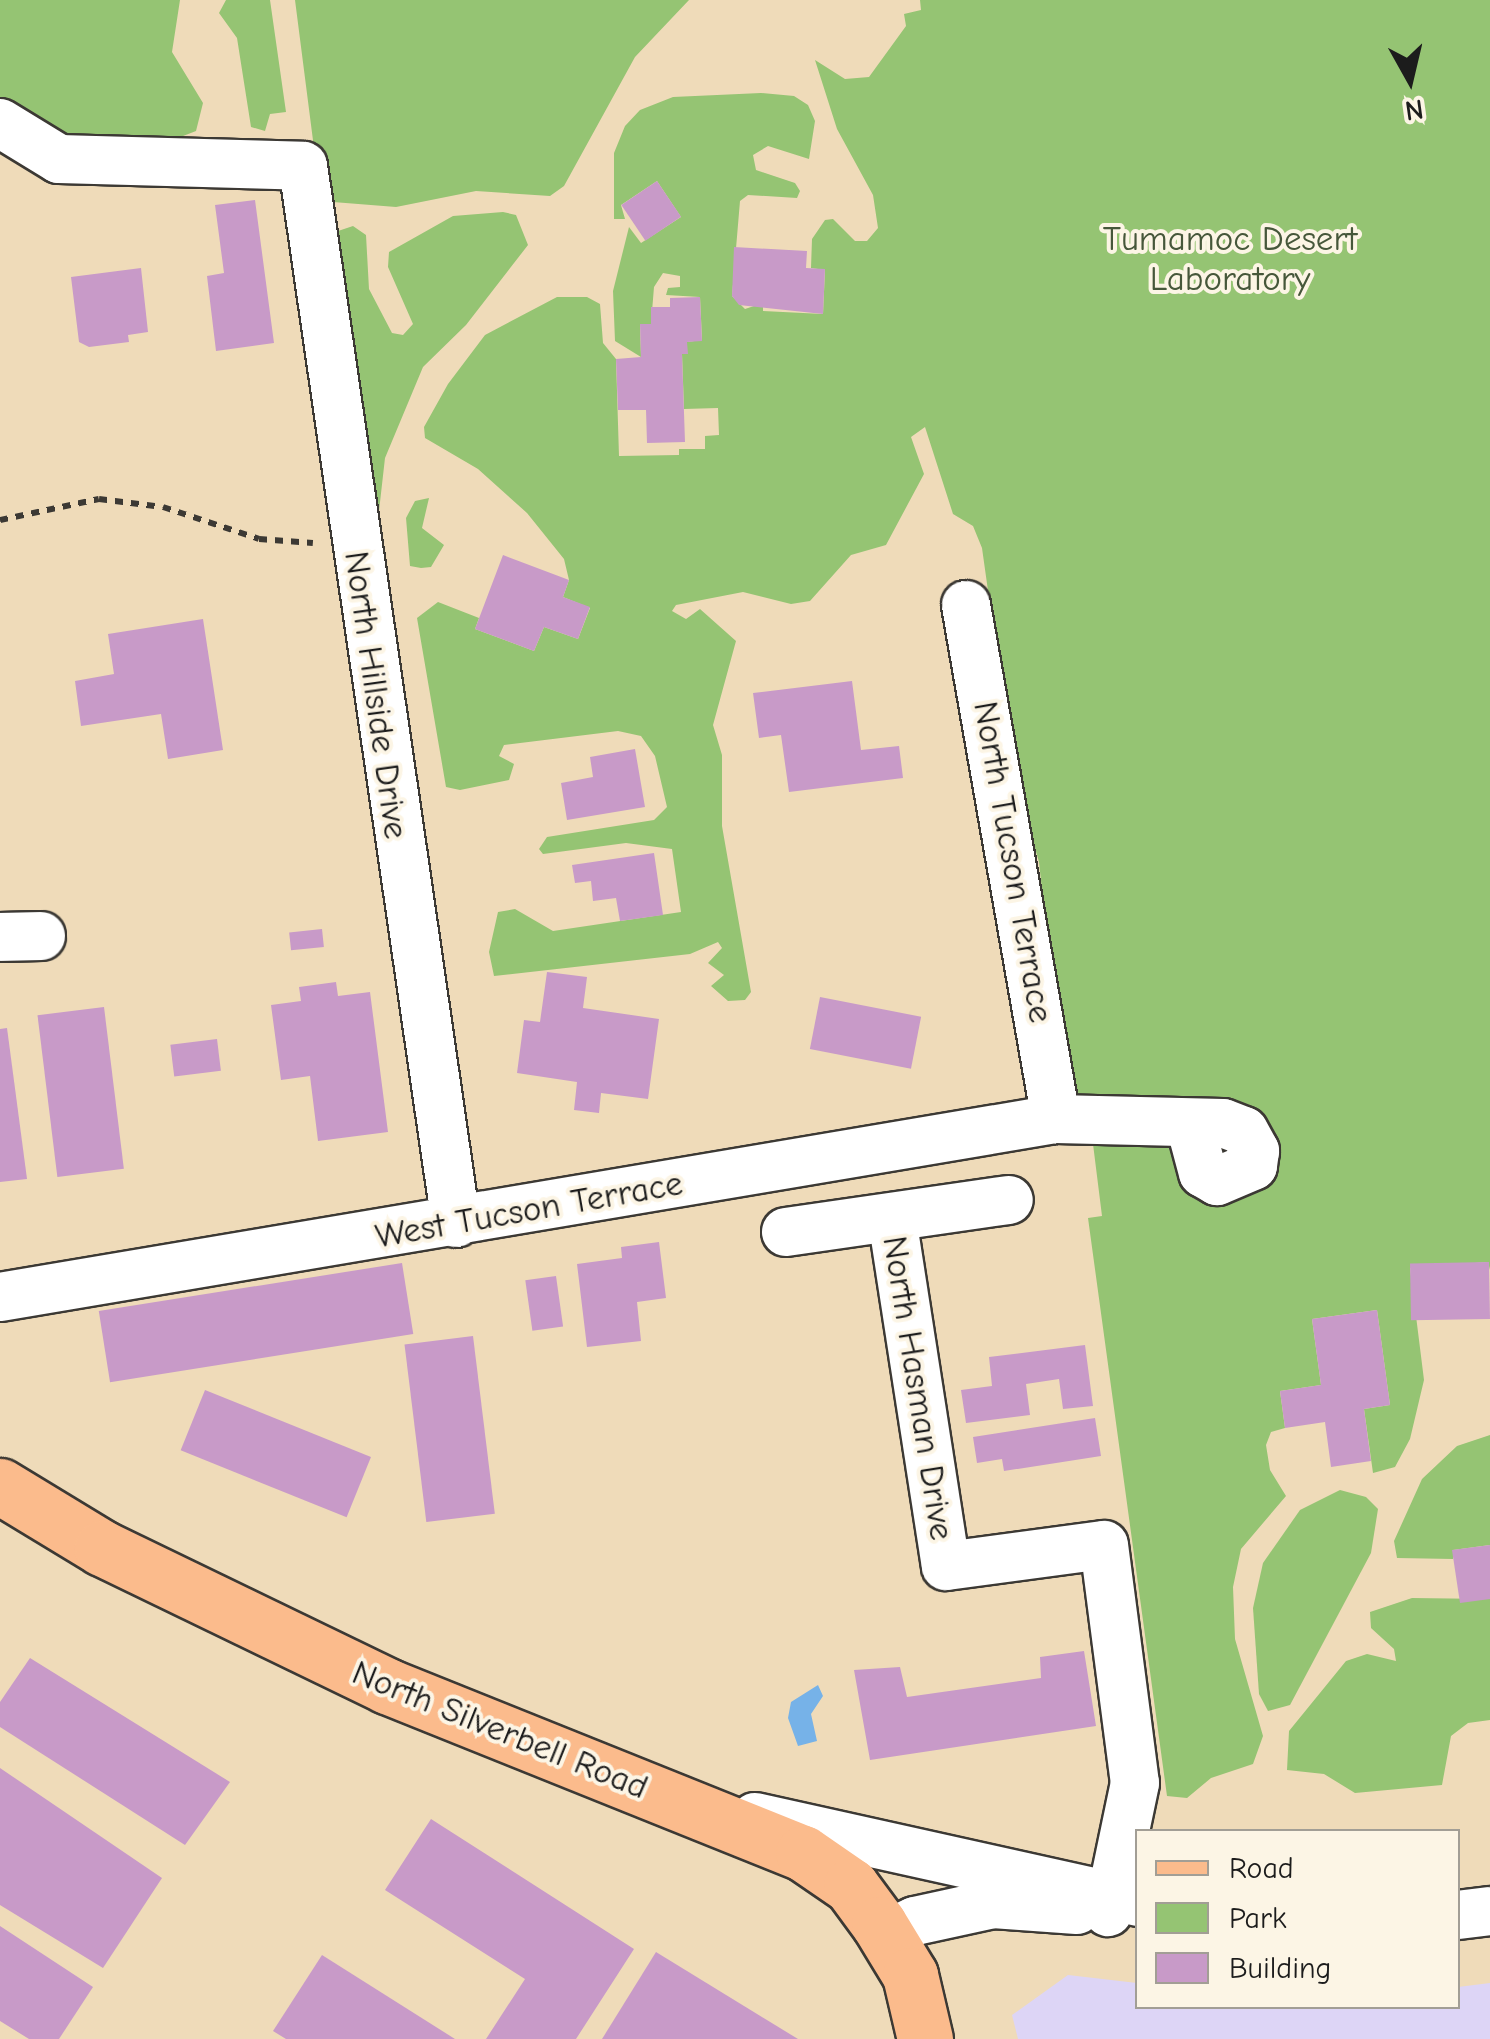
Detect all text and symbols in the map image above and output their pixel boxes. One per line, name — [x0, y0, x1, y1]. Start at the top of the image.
north arrow — [1360, 30, 1460, 130]
text: N — [1403, 93, 1425, 127]
park label: Tumamoc Desert Laboratory — [1103, 218, 1357, 300]
street label: North Hillside Drive — [335, 548, 417, 842]
street label: North Tucson Terrace — [964, 698, 1062, 1026]
street label: West Tucson Terrace — [372, 1162, 686, 1258]
street label: North Hasman Drive — [873, 1233, 963, 1543]
street label: North Silverbell Road — [346, 1652, 654, 1808]
legend — [1135, 1829, 1460, 2009]
text: Road — [1229, 1851, 1294, 1886]
text: Park — [1229, 1901, 1286, 1936]
text: Building — [1229, 1951, 1332, 1986]

